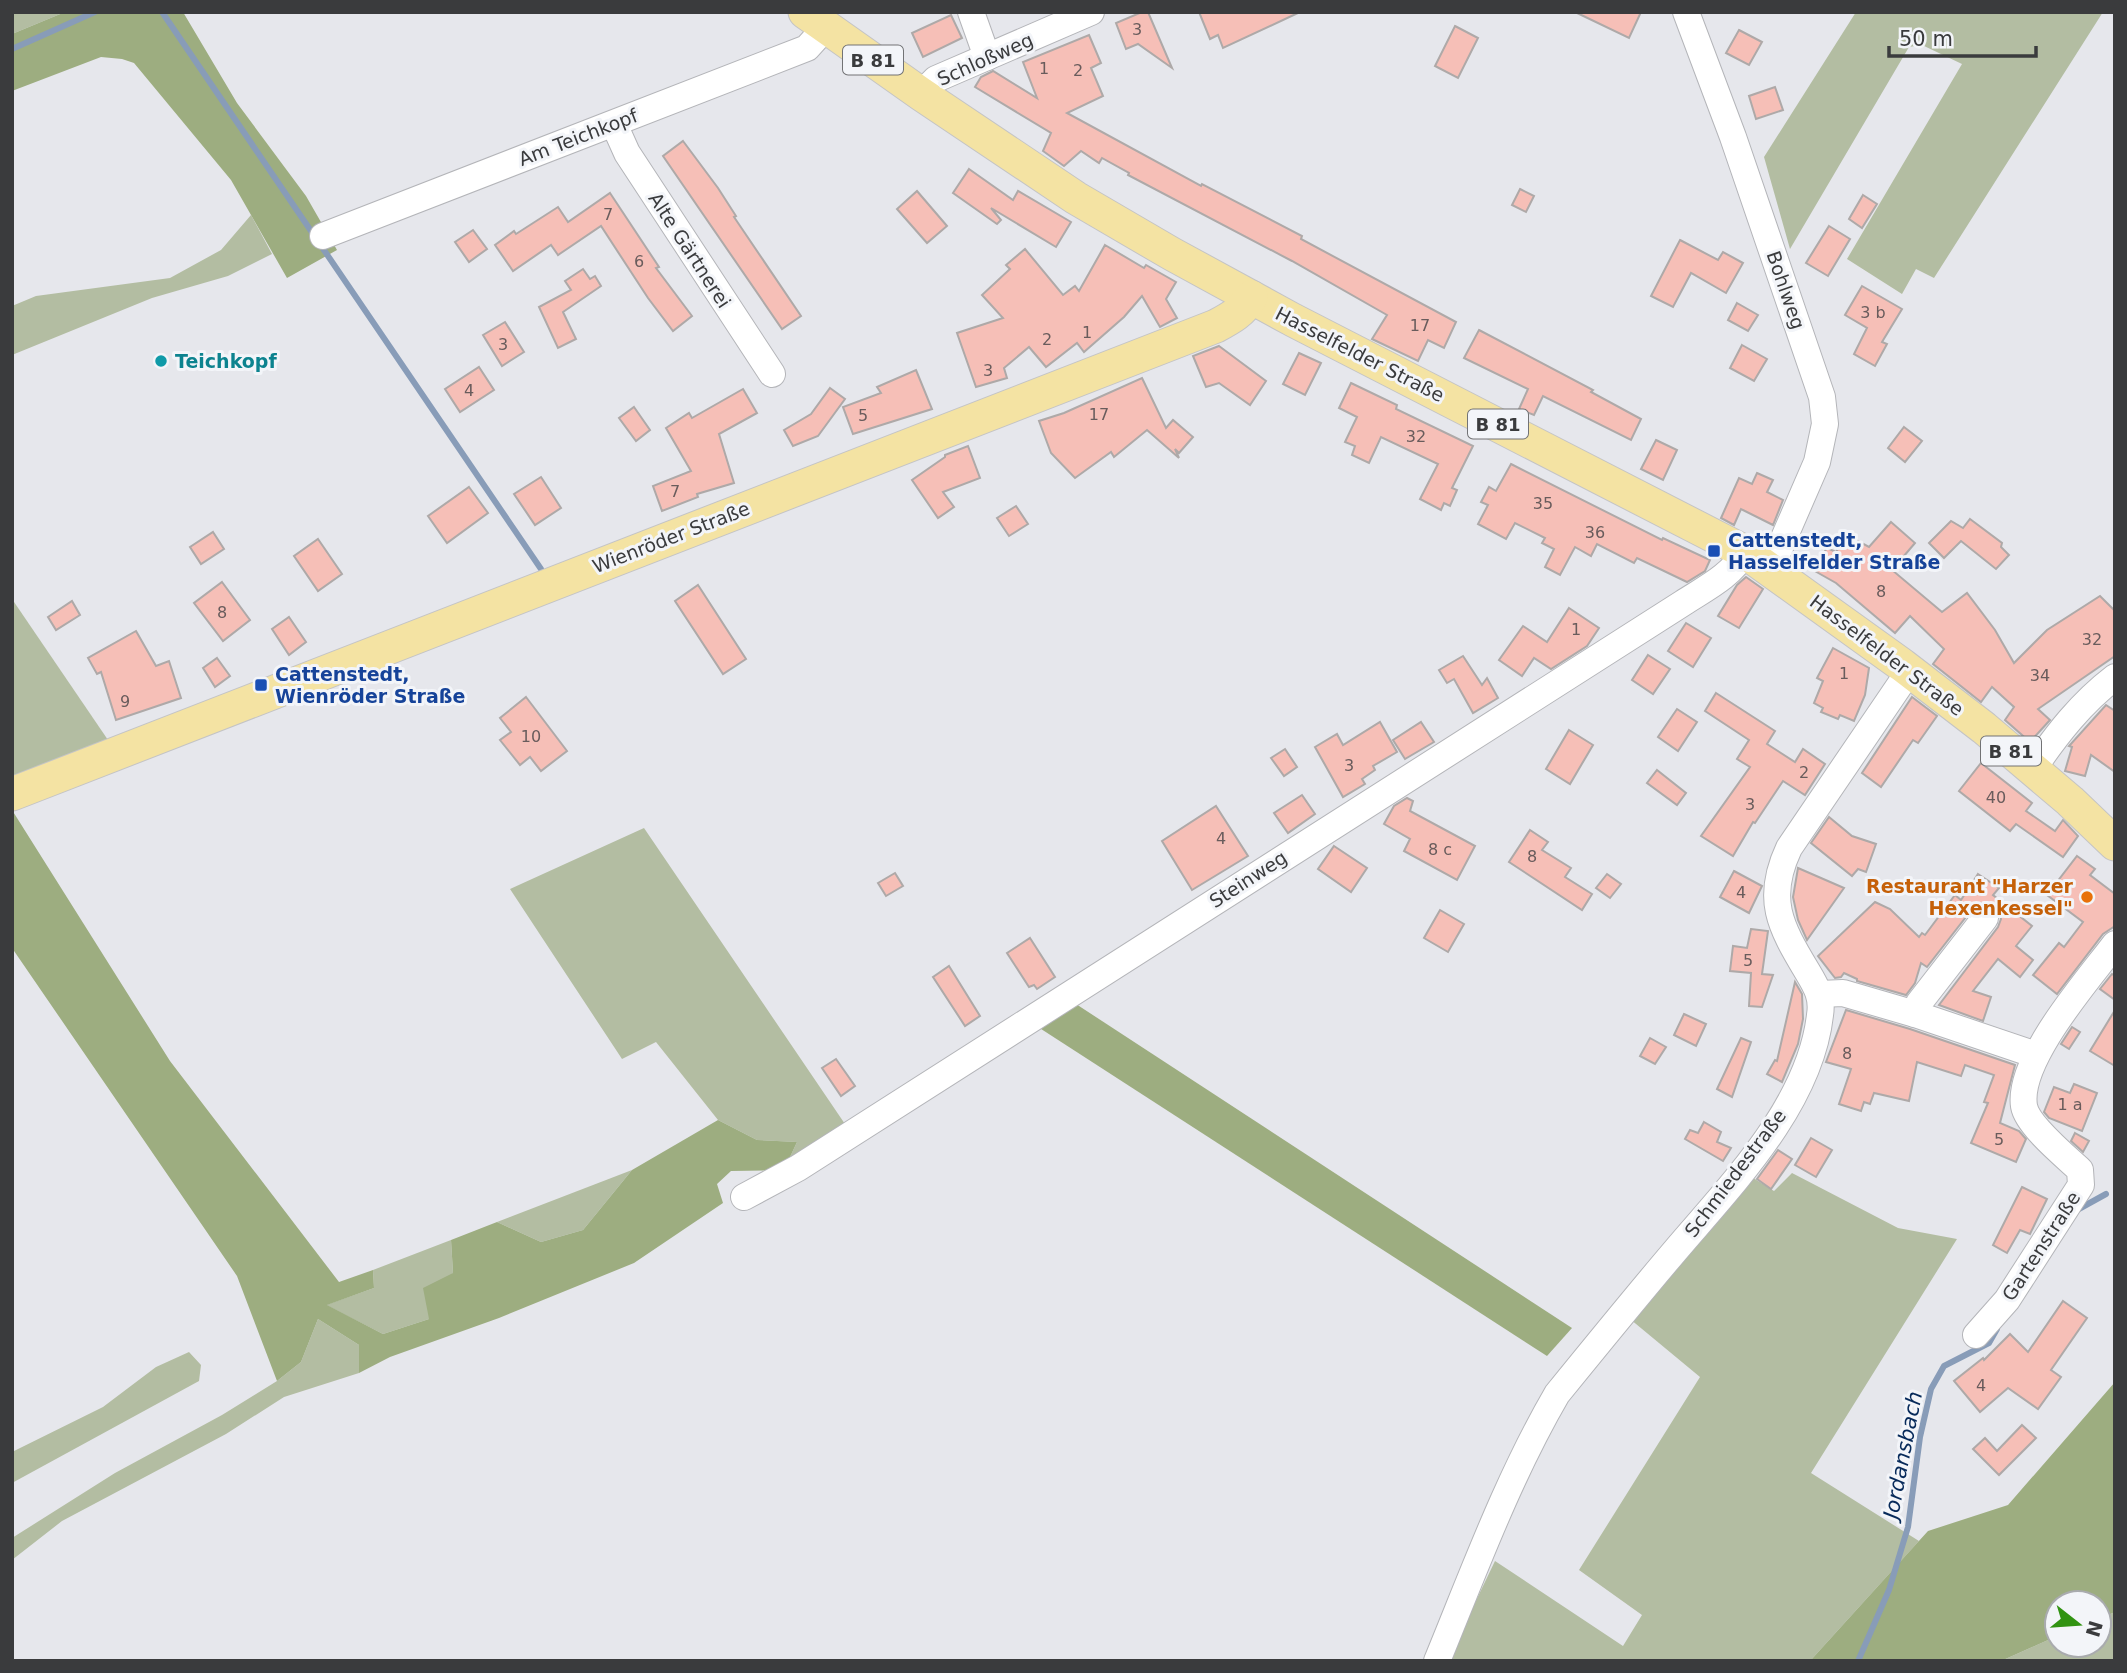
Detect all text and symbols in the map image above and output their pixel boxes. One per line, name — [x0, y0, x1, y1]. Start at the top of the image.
scale bar — [1889, 14, 2036, 58]
house number: 3 — [1132, 20, 1142, 39]
text: 50 m — [1899, 27, 1953, 51]
street label: Schloßweg — [934, 28, 1036, 90]
road number: B 81 — [843, 46, 903, 74]
house number: 1 — [1039, 59, 1049, 78]
house number: 2 — [1073, 61, 1083, 80]
street label: Am Teichkopf — [515, 104, 642, 170]
street label: Alte Gärtnerei — [645, 188, 735, 312]
house number: 7 — [603, 205, 613, 224]
street label: Bohlweg — [1762, 248, 1810, 332]
house number: 6 — [634, 252, 644, 271]
street label: Hasselfelder Straße — [1272, 302, 1448, 406]
house number: 3 b — [1860, 303, 1886, 322]
house number: 17 — [1410, 316, 1430, 335]
house number: 1 — [1082, 323, 1092, 342]
house number: 2 — [1042, 330, 1052, 349]
house number: 3 — [498, 335, 508, 354]
place label: Teichkopf — [175, 350, 277, 372]
marker: Teichkopf — [153, 353, 169, 369]
house number: 3 — [983, 361, 993, 380]
house number: 4 — [464, 381, 474, 400]
house number: 17 — [1089, 405, 1109, 424]
house number: 5 — [858, 406, 868, 425]
road number: B 81 — [1468, 410, 1528, 438]
house number: 32 — [1406, 427, 1426, 446]
house number: 7 — [670, 482, 680, 501]
house number: 35 — [1533, 494, 1553, 513]
street label: Wienröder Straße — [589, 497, 753, 577]
house number: 36 — [1585, 523, 1605, 542]
place label: Cattenstedt, Hasselfelder Straße — [1728, 529, 1940, 573]
marker: Cattenstedt, Hasselfelder Straße — [1706, 543, 1722, 559]
house number: 8 — [1876, 582, 1886, 601]
street label: Hasselfelder Straße — [1806, 590, 1968, 720]
house number: 8 — [217, 603, 227, 622]
house number: 1 — [1571, 620, 1581, 639]
house number: 32 — [2082, 630, 2102, 649]
place label: Cattenstedt, Wienröder Straße — [275, 663, 465, 707]
house number: 1 — [1839, 664, 1849, 683]
house number: 34 — [2030, 666, 2050, 685]
marker: Cattenstedt, Wienröder Straße — [253, 677, 269, 693]
house number: 9 — [120, 692, 130, 711]
house number: 10 — [521, 727, 541, 746]
road number: B 81 — [1981, 736, 2041, 766]
house number: 3 — [1344, 756, 1354, 775]
house number: 2 — [1799, 763, 1809, 782]
house number: 40 — [1986, 788, 2006, 807]
house number: 3 — [1745, 795, 1755, 814]
house number: 4 — [1216, 829, 1226, 848]
house number: 8 c — [1428, 840, 1452, 859]
street label: Steinweg — [1205, 846, 1291, 912]
house number: 8 — [1527, 847, 1537, 866]
place label: Restaurant "Harzer Hexenkessel" — [1866, 875, 2074, 919]
house number: 4 — [1736, 883, 1746, 902]
marker: Restaurant "Harzer Hexenkessel" — [2079, 889, 2095, 905]
house number: 5 — [1743, 951, 1753, 970]
house number: 8 — [1842, 1044, 1852, 1063]
house number: 1 a — [2057, 1095, 2083, 1114]
street label: Schmiedestraße — [1680, 1105, 1790, 1241]
house number: 5 — [1994, 1130, 2004, 1149]
street label: Gartenstraße — [1998, 1187, 2084, 1305]
house number: 4 — [1976, 1376, 1986, 1395]
water label: Jordansbach — [1878, 1389, 1927, 1525]
north arrow — [2043, 1589, 2113, 1659]
text: N — [2081, 1618, 2107, 1640]

